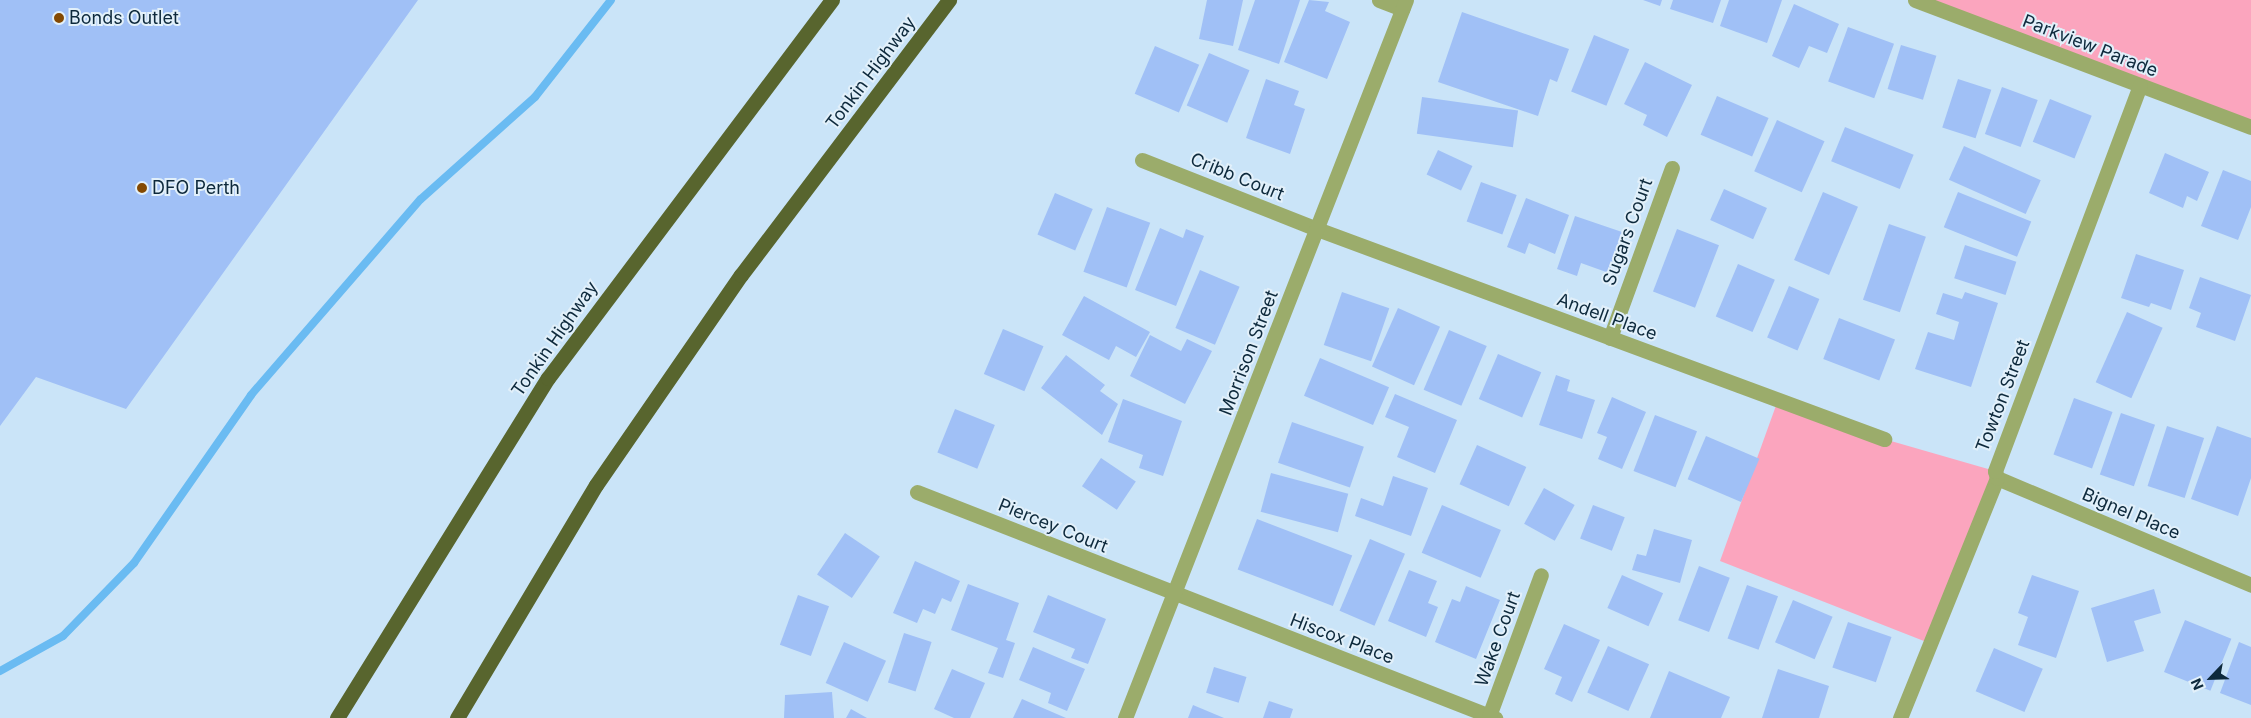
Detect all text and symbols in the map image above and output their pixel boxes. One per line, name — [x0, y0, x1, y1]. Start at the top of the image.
place label: Bonds Outlet — [69, 7, 179, 29]
street label: Parkview Parade — [2019, 10, 2161, 82]
marker: Bonds Outlet — [53, 12, 65, 24]
street label: Tonkin Highway — [822, 12, 920, 134]
street label: Cribb Court — [1187, 148, 1287, 206]
street label: Sugars Court — [1599, 176, 1657, 288]
place label: DFO Perth — [152, 177, 240, 199]
marker: DFO Perth — [136, 182, 148, 194]
street label: Tonkin Highway — [507, 277, 603, 401]
street label: Morrison Street — [1215, 287, 1283, 419]
street label: Andell Place — [1554, 289, 1660, 345]
street label: Towton Street — [1972, 337, 2034, 455]
street label: Bignel Place — [2079, 484, 2183, 544]
street label: Piercey Court — [995, 494, 1111, 558]
street label: Wake Court — [1471, 589, 1525, 689]
street label: Hiscox Place — [1287, 609, 1397, 669]
north arrow — [2186, 653, 2236, 703]
text: N — [2187, 676, 2207, 693]

